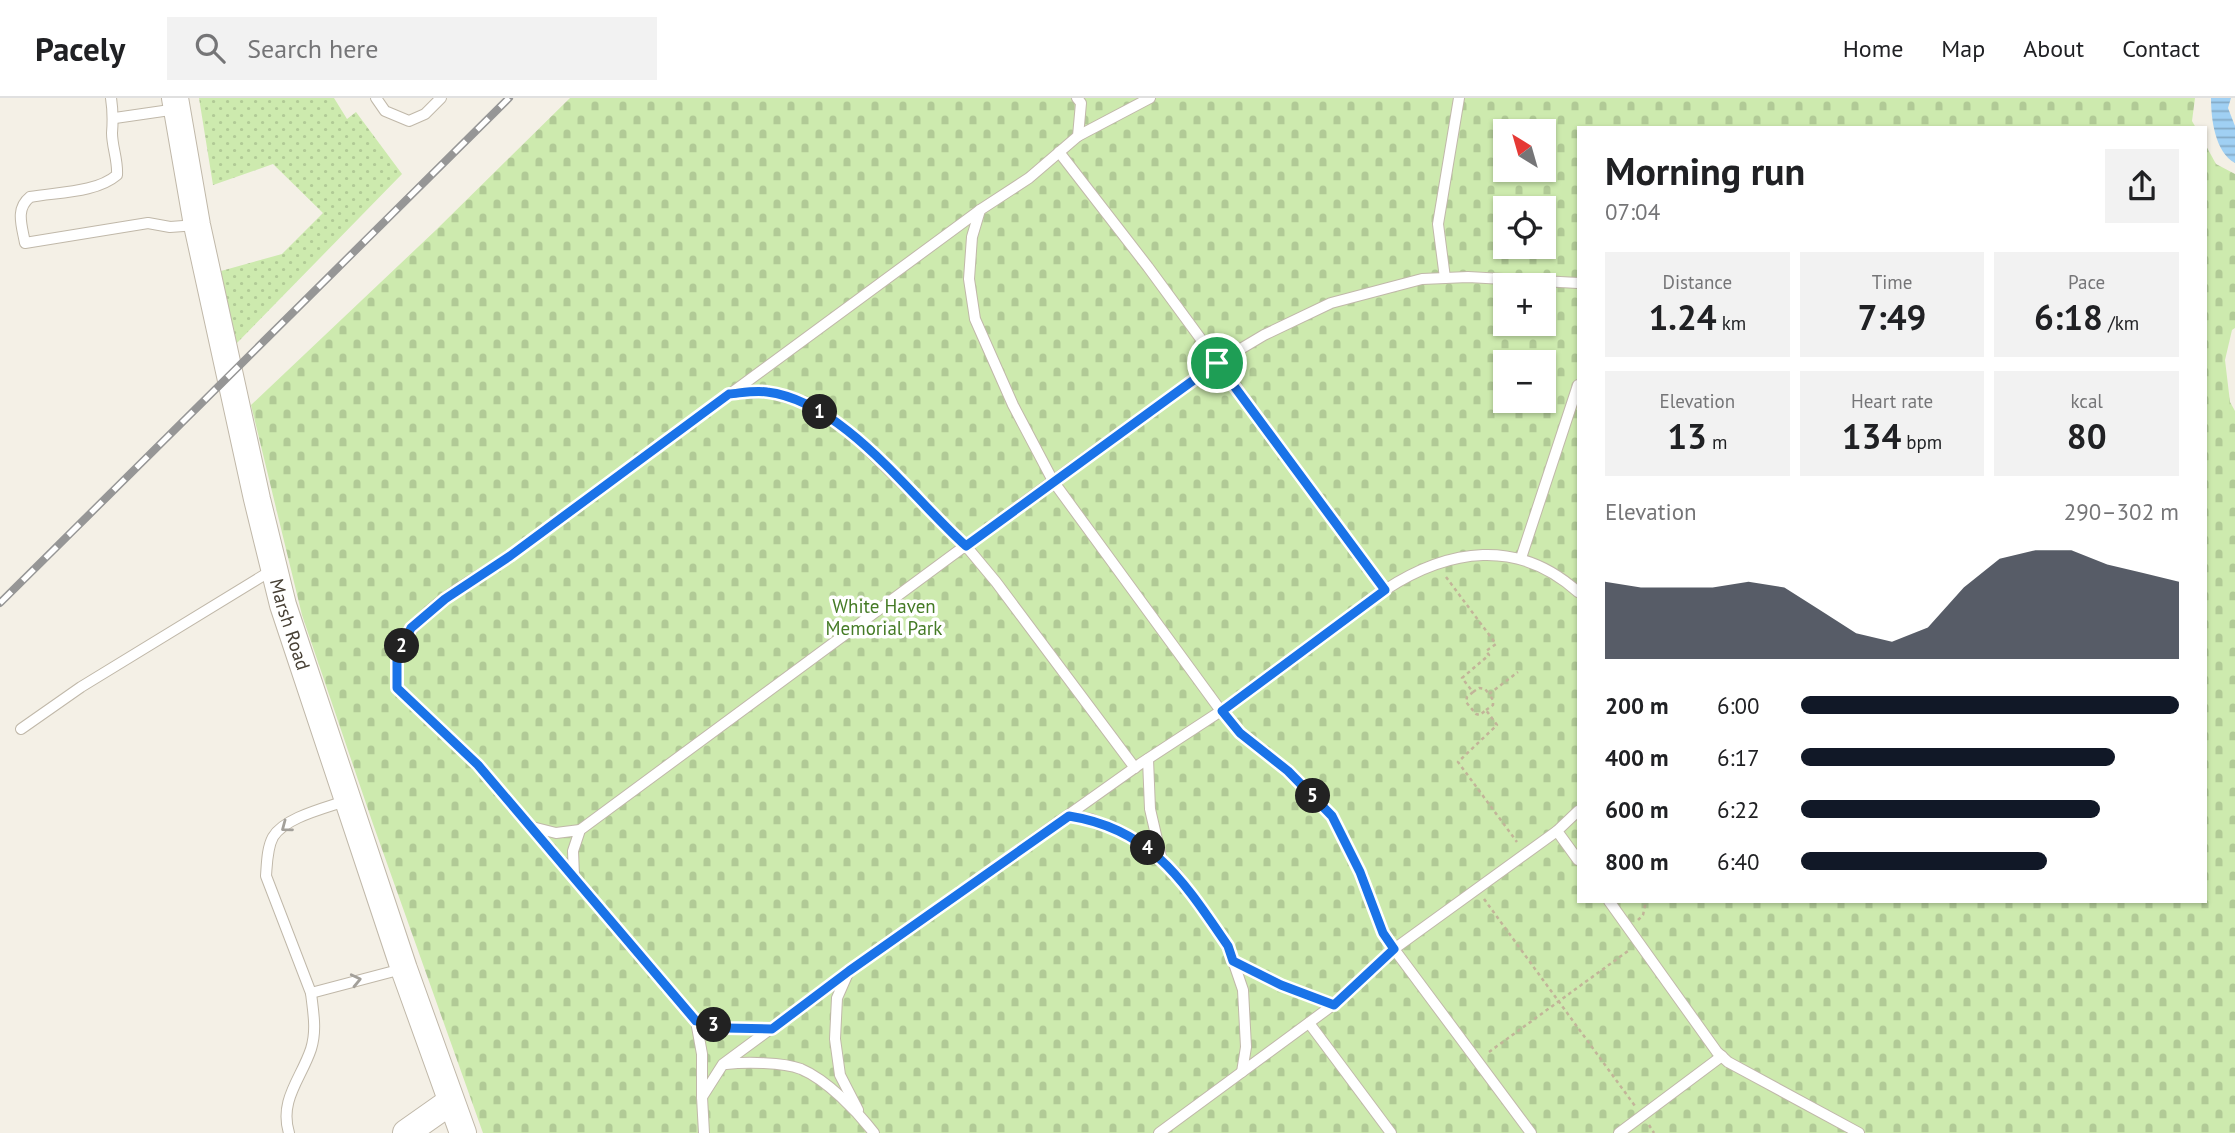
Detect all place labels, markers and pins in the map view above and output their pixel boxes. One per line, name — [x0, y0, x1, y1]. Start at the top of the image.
pin — [1187, 333, 1247, 393]
pin: 1 — [802, 394, 838, 430]
pin: 2 — [384, 628, 420, 664]
pin: 5 — [1296, 778, 1330, 814]
pin: 4 — [1130, 830, 1166, 866]
pin: 3 — [696, 1007, 732, 1042]

